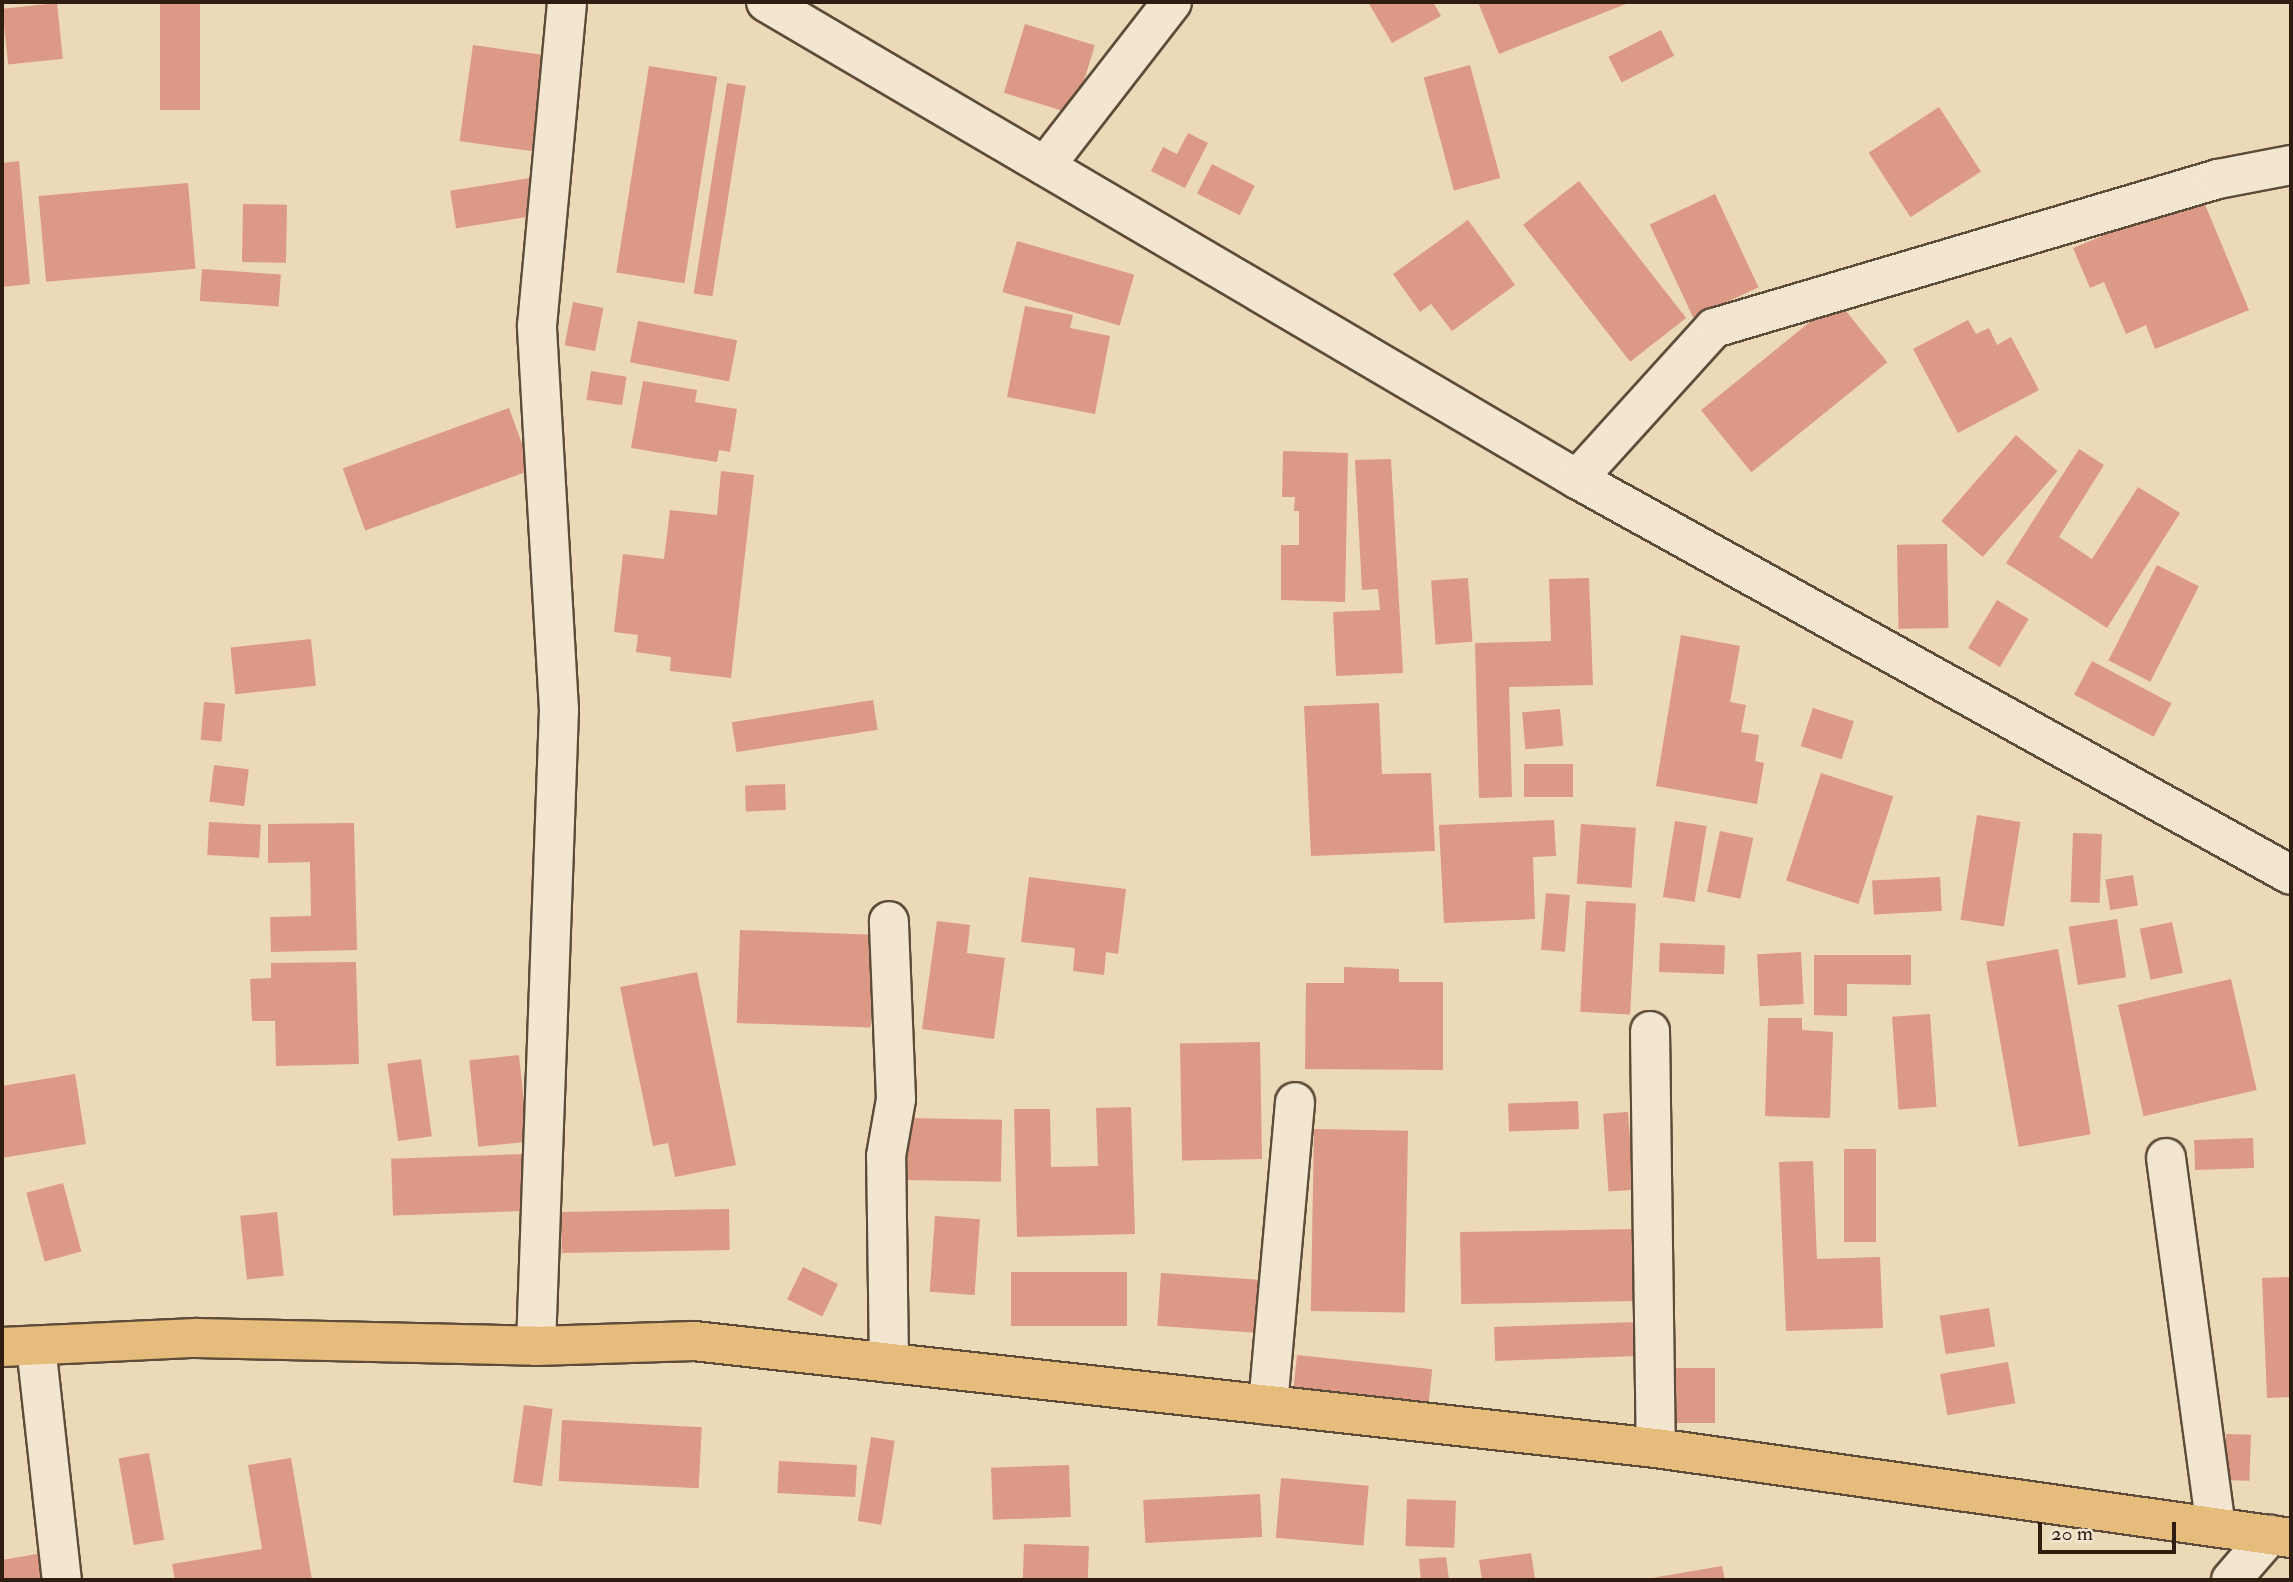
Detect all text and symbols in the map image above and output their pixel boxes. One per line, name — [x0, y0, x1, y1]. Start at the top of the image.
scale bar — [2041, 1508, 2179, 1552]
text: 20 m — [2051, 1520, 2093, 1547]

